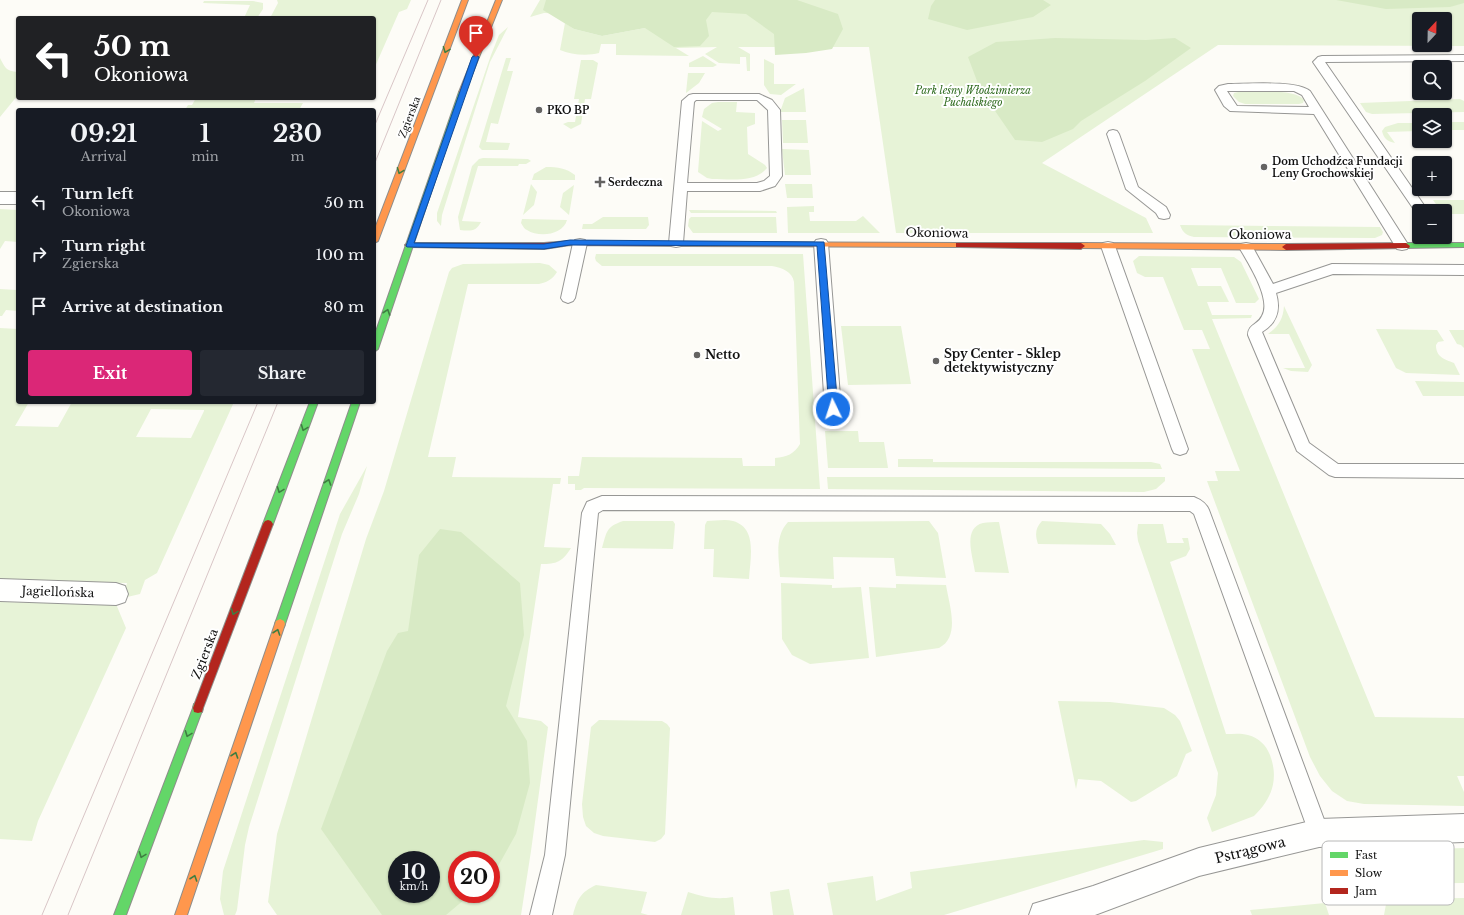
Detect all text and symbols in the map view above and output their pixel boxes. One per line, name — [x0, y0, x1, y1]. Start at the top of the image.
north arrow — [1412, 12, 1452, 52]
map controls — [1412, 12, 1452, 244]
pin — [459, 16, 493, 57]
icon: arrive — [465, 22, 487, 44]
text: 50 m — [94, 29, 170, 64]
icon: left — [28, 32, 80, 84]
one-way arrow — [442, 46, 450, 53]
button: search — [1412, 60, 1452, 100]
text: Okoniowa — [94, 64, 188, 86]
park label: Park leśny Włodzimierza Puchalskiego — [914, 84, 1031, 109]
street label: Zgierska — [396, 94, 424, 140]
place label: PKO BP — [547, 104, 589, 117]
marker: PKO BP — [534, 105, 544, 115]
button: layers — [1412, 108, 1452, 148]
text: 09:21 — [70, 119, 137, 148]
text: 1 — [200, 119, 210, 148]
text: 230 — [273, 119, 322, 148]
text: Arrival — [81, 148, 127, 165]
text: min — [191, 148, 219, 165]
text: m — [290, 148, 304, 165]
place label: Dom Uchodźca Fundacji Leny Grochowskiej — [1272, 155, 1403, 180]
button: + — [1412, 156, 1452, 196]
marker: Dom Uchodźca Fundacji Leny Grochowskiej — [1259, 162, 1269, 172]
one-way arrow — [397, 168, 405, 175]
place label: Serdeczna — [608, 176, 663, 189]
marker: Serdeczna — [595, 177, 605, 187]
text: Turn left — [62, 184, 133, 203]
icon: left — [28, 191, 50, 213]
text: 50 m — [324, 193, 364, 212]
text: Okoniowa — [62, 203, 130, 220]
button: − — [1412, 204, 1452, 244]
street label: Okoniowa — [906, 224, 969, 241]
street label: Okoniowa — [1229, 227, 1292, 242]
text: Turn right — [62, 236, 145, 255]
icon: right — [28, 243, 50, 265]
text: 100 m — [315, 245, 364, 264]
text: Zgierska — [62, 255, 119, 272]
icon: arrive — [28, 295, 50, 317]
text: Arrive at destination — [62, 297, 223, 316]
text: 80 m — [324, 297, 364, 316]
one-way arrow — [382, 309, 390, 316]
place label: Spy Center - Sklep detektywistyczny — [944, 346, 1061, 375]
place label: Netto — [705, 347, 740, 362]
button: Exit — [28, 350, 192, 396]
button: Share — [200, 350, 364, 396]
marker: Netto — [692, 350, 702, 360]
marker: Spy Center - Sklep detektywistyczny — [931, 356, 941, 366]
position arrow — [812, 388, 854, 430]
one-way arrow — [300, 424, 308, 431]
one-way arrow — [324, 479, 332, 486]
one-way arrow — [277, 487, 285, 494]
street label: Jagiellońska — [20, 583, 95, 600]
one-way arrow — [231, 608, 239, 615]
street label: Zgierska — [188, 626, 221, 681]
one-way arrow — [273, 629, 281, 636]
one-way arrow — [185, 730, 193, 737]
one-way arrow — [231, 752, 239, 759]
street label: Pstrągowa — [1213, 832, 1287, 867]
legend — [1322, 841, 1454, 905]
text: Fast — [1355, 848, 1378, 862]
speed limit sign: 20 — [448, 851, 500, 903]
one-way arrow — [139, 852, 147, 859]
text: 10 — [402, 860, 426, 884]
text: Slow — [1355, 866, 1383, 880]
one-way arrow — [189, 875, 197, 882]
text: km/h — [400, 880, 428, 893]
text: Jam — [1353, 884, 1377, 898]

